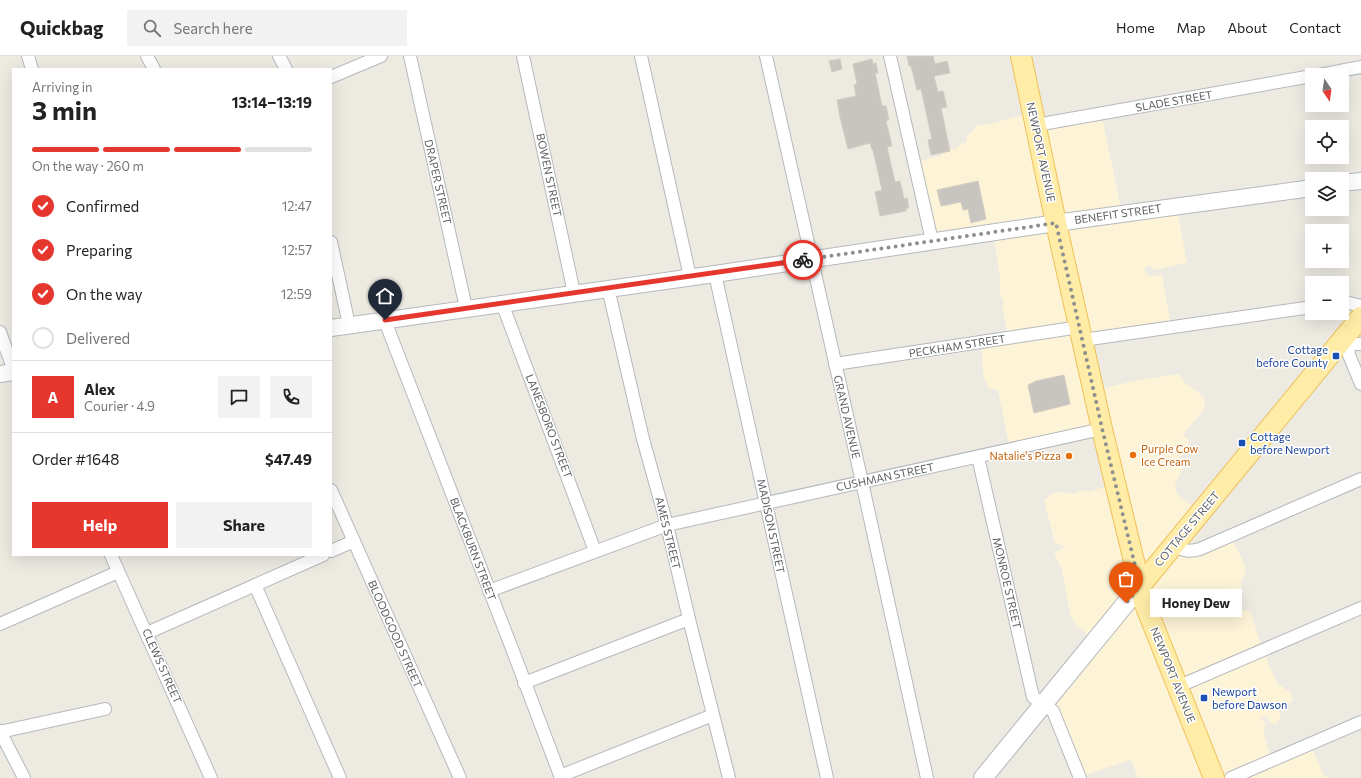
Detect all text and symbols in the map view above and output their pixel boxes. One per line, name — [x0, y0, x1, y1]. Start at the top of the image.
search box — [127, 10, 407, 46]
text: Quickbag — [20, 16, 103, 39]
icon: search — [141, 17, 163, 39]
text: Search here — [173, 19, 253, 37]
text: Home — [1116, 19, 1155, 36]
text: Map — [1177, 19, 1205, 36]
text: About — [1227, 19, 1267, 36]
text: Contact — [1289, 19, 1341, 36]
north arrow — [1305, 68, 1349, 112]
map controls — [1305, 68, 1349, 320]
text: Arriving in — [32, 79, 92, 95]
street label: SLADE STREET — [1134, 87, 1213, 114]
text: 13:14–13:19 — [232, 93, 312, 111]
text: 3 min — [32, 94, 97, 125]
street label: NEWPORT AVENUE — [1025, 101, 1058, 203]
button: locate — [1305, 120, 1349, 164]
street label: BOWEN STREET — [534, 132, 565, 218]
street label: DRAPER STREET — [422, 138, 455, 226]
text: On the way · 260 m — [32, 158, 144, 174]
button: layers — [1305, 172, 1349, 216]
icon: check — [32, 195, 54, 217]
text: Confirmed — [66, 197, 139, 215]
text: 12:47 — [282, 198, 312, 214]
street label: BENEFIT STREET — [1074, 201, 1162, 226]
button: + — [1305, 224, 1349, 268]
icon: check — [32, 239, 54, 261]
courier — [783, 240, 823, 280]
text: Preparing — [66, 241, 132, 259]
text: 12:57 — [282, 242, 312, 258]
icon: bike — [792, 249, 814, 271]
button: − — [1305, 276, 1349, 320]
pin — [368, 279, 402, 320]
icon: check — [32, 283, 54, 305]
text: On the way — [66, 285, 143, 303]
icon: home — [374, 285, 396, 307]
text: 12:59 — [281, 286, 312, 302]
text: Delivered — [66, 329, 130, 347]
street label: PECKHAM STREET — [908, 331, 1006, 360]
place label: Cottage before County — [1256, 343, 1328, 369]
marker: Cottage before County — [1331, 351, 1341, 361]
street label: LANESBORO STREET — [524, 372, 575, 480]
street label: GRAND AVENUE — [832, 374, 863, 460]
button: chat — [218, 376, 260, 418]
button: phone — [270, 376, 312, 418]
text: Alex — [84, 380, 115, 398]
text: A — [48, 388, 58, 406]
text: Courier · 4.9 — [84, 398, 155, 414]
place label: Cottage before Newport — [1250, 430, 1330, 456]
marker: Cottage before Newport — [1237, 438, 1247, 448]
place label: Purple Cow Ice Cream — [1141, 442, 1199, 468]
place label: Natalie's Pizza — [990, 449, 1061, 462]
text: Order #1648 — [32, 450, 119, 468]
text: $47.49 — [265, 450, 312, 468]
marker: Purple Cow Ice Cream — [1128, 450, 1138, 460]
marker: Natalie's Pizza — [1064, 451, 1074, 461]
street label: CUSHMAN STREET — [835, 460, 935, 493]
street label: MADISON STREET — [755, 478, 788, 574]
street label: COTTAGE STREET — [1151, 488, 1222, 569]
street label: BLACKBURN STREET — [448, 495, 499, 602]
street label: AMES STREET — [653, 495, 684, 570]
button: Help — [32, 502, 168, 548]
button: Share — [176, 502, 312, 548]
street label: MONROE STREET — [991, 536, 1024, 630]
pin — [1109, 562, 1143, 603]
icon: bag — [1115, 568, 1137, 590]
street label: BLOODGOOD STREET — [366, 578, 425, 690]
callout: Honey Dew — [1150, 589, 1242, 617]
text: Honey Dew — [1162, 595, 1230, 611]
street label: NEWPORT AVENUE — [1148, 625, 1199, 725]
street label: CLEWS STREET — [140, 626, 185, 705]
place label: Newport before Dawson — [1212, 685, 1287, 711]
marker: Newport before Dawson — [1199, 693, 1209, 703]

